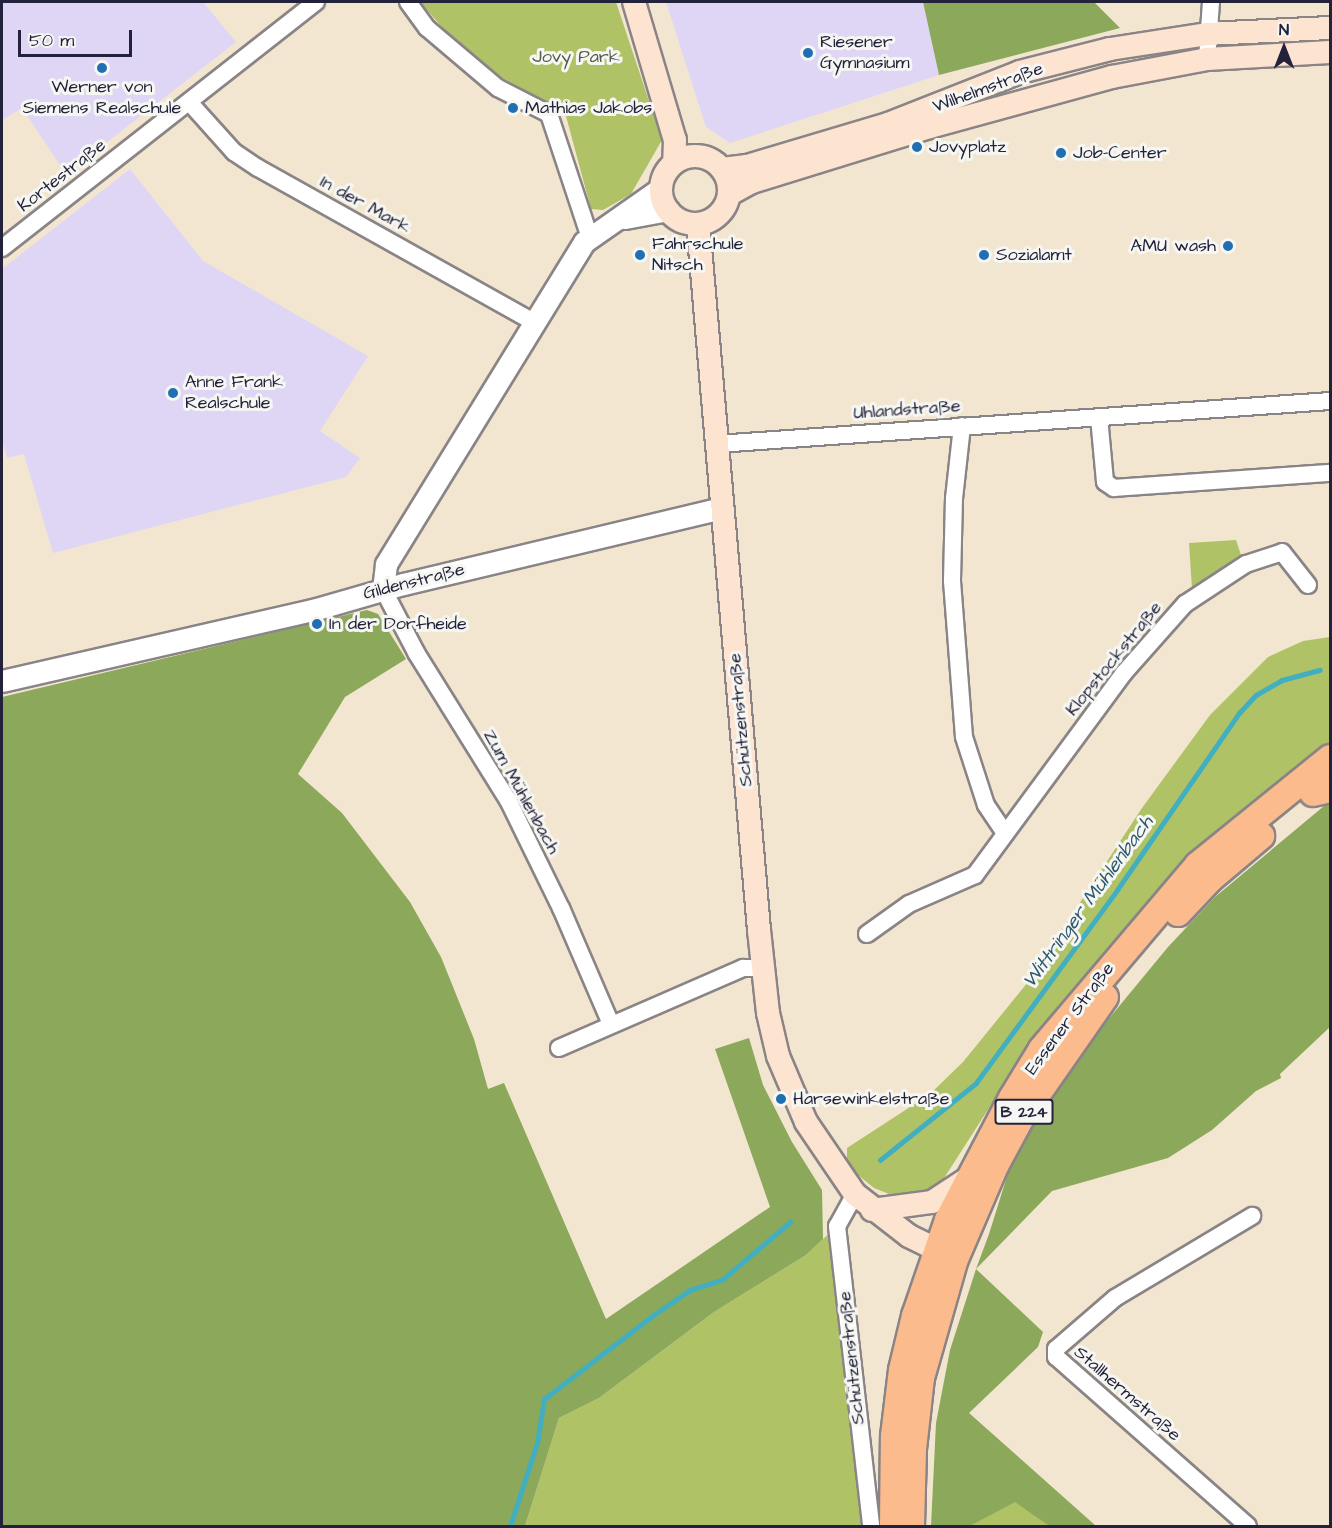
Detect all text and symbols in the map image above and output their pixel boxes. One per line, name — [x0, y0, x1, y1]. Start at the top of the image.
scale bar — [21, 18, 135, 56]
north arrow — [1254, 18, 1314, 78]
text: N — [1279, 19, 1289, 41]
text: 50 m — [29, 28, 74, 53]
place label: Riesener Gymnasium — [820, 32, 909, 74]
park label: Jovy Park — [532, 46, 620, 68]
marker: Riesener Gymnasium — [801, 46, 815, 60]
street label: Wilhelmstraße — [930, 58, 1046, 118]
marker: Werner von Siemens Realschule — [95, 61, 109, 75]
place label: Werner von Siemens Realschule — [23, 77, 181, 119]
place label: Mathias Jakobs — [525, 97, 652, 119]
marker: Mathias Jakobs — [506, 101, 520, 115]
street label: Kortestraße — [14, 135, 110, 217]
place label: Jovyplatz — [929, 136, 1006, 158]
marker: Jovyplatz — [910, 140, 924, 154]
place label: Job-Center — [1073, 142, 1167, 164]
marker: Job-Center — [1054, 146, 1068, 160]
street label: In der Mark — [316, 171, 414, 239]
place label: Fahrschule Nitsch — [652, 234, 744, 276]
place label: AMU wash — [1131, 235, 1216, 257]
marker: AMU wash — [1221, 239, 1235, 253]
place label: Sozialamt — [996, 244, 1072, 266]
marker: Fahrschule Nitsch — [633, 248, 647, 262]
marker: Sozialamt — [977, 248, 991, 262]
place label: Anne Frank Realschule — [185, 372, 283, 415]
marker: Anne Frank Realschule — [166, 386, 180, 400]
street label: Uhlandstraße — [853, 395, 961, 425]
street label: Gildenstraße — [361, 559, 467, 605]
street label: Klopstockstraße — [1061, 598, 1167, 720]
place label: In der Dorfheide — [329, 613, 467, 635]
marker: In der Dorfheide — [310, 617, 324, 631]
street label: Schützenstraße — [724, 652, 758, 788]
street label: Zum Mühlenbach — [478, 726, 564, 858]
water label: Wittringer Mühlenbach — [1018, 811, 1158, 993]
street label: Essener Straße — [1021, 959, 1119, 1079]
place label: Harsewinkelstraße — [793, 1088, 950, 1110]
marker: Harsewinkelstraße — [774, 1092, 788, 1106]
road number: B 224 — [994, 1099, 1054, 1125]
street label: Schützenstraße — [834, 1290, 870, 1426]
street label: Stallhermstraße — [1069, 1342, 1185, 1446]

